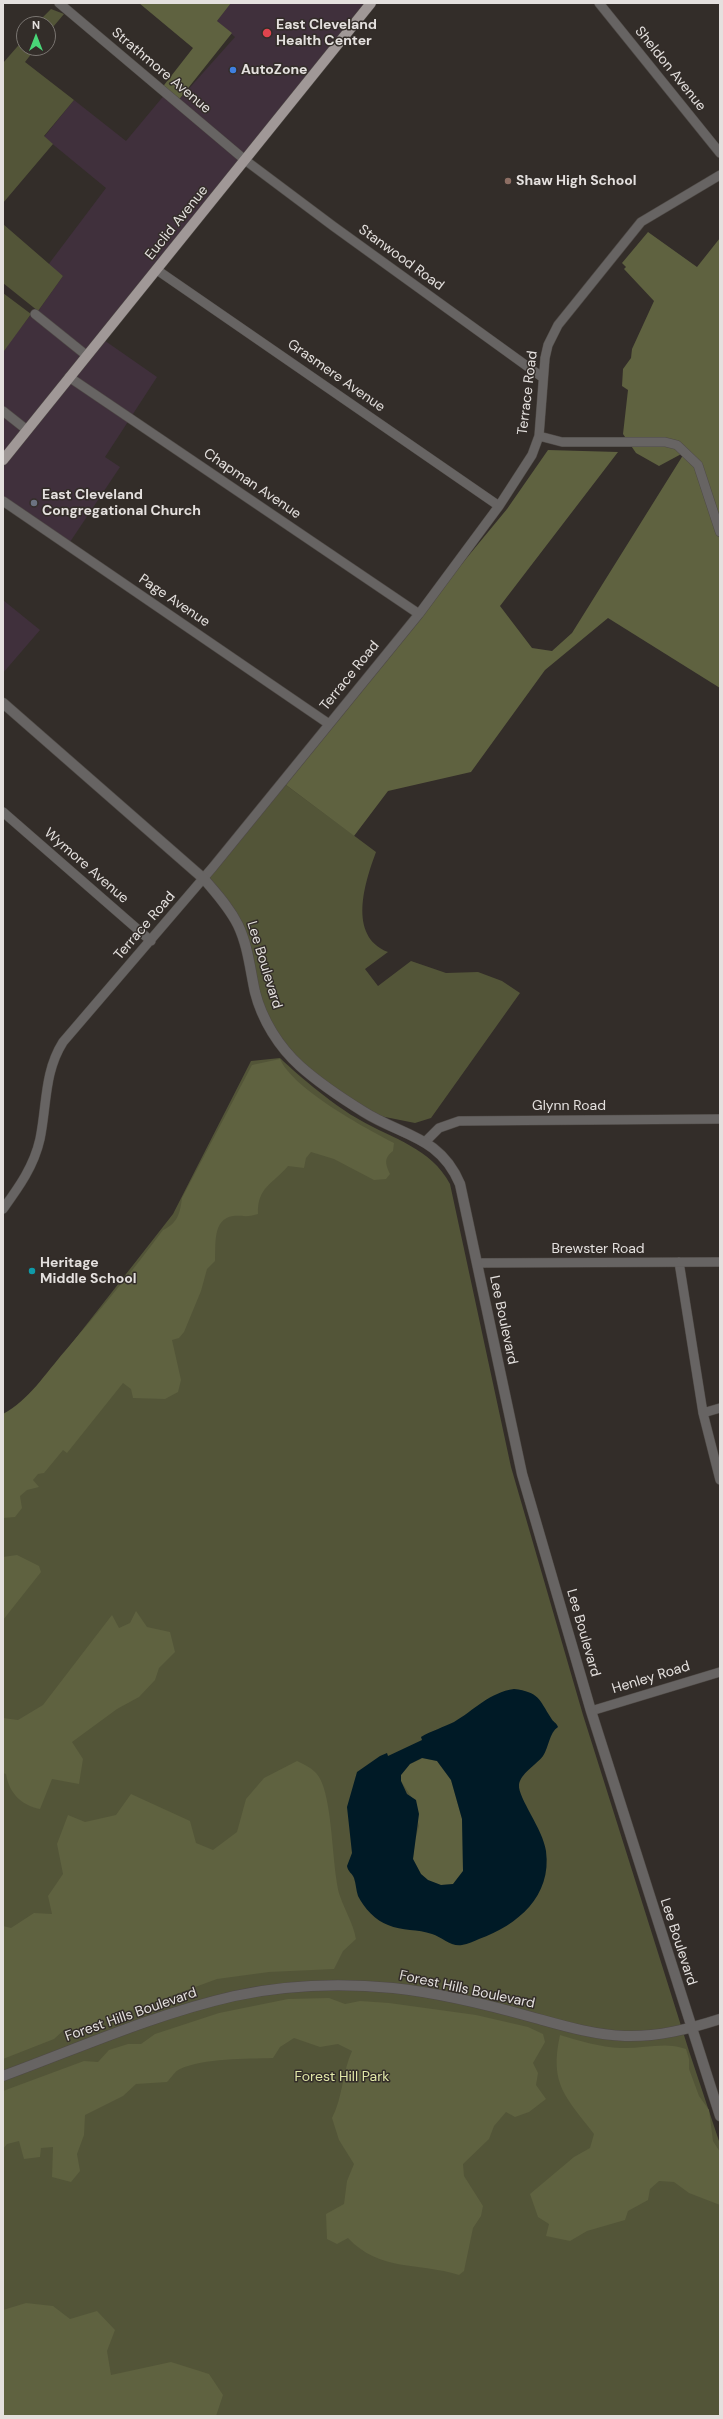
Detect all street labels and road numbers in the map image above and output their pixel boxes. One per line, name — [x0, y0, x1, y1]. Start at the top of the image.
street label: Sheldon Avenue — [631, 23, 709, 115]
street label: Strathmore Avenue — [108, 24, 214, 118]
street label: Euclid Avenue — [142, 183, 212, 263]
street label: Stanwood Road — [355, 221, 447, 295]
street label: Grasmere Avenue — [284, 336, 388, 416]
street label: Terrace Road — [514, 350, 542, 436]
street label: Chapman Avenue — [200, 445, 304, 523]
street label: Page Avenue — [135, 571, 213, 631]
street label: Terrace Road — [317, 638, 383, 714]
street label: Wymore Avenue — [40, 825, 132, 907]
street label: Terrace Road — [111, 888, 179, 964]
street label: Lee Boulevard — [243, 919, 285, 1011]
street label: Glynn Road — [532, 1098, 606, 1114]
street label: Brewster Road — [551, 1241, 645, 1257]
street label: Lee Boulevard — [485, 1274, 521, 1366]
street label: Lee Boulevard — [562, 1587, 604, 1679]
street label: Henley Road — [610, 1658, 692, 1698]
street label: Lee Boulevard — [656, 1896, 700, 1988]
street label: Forest Hills Boulevard — [398, 1967, 536, 2013]
street label: Forest Hills Boulevard — [63, 1985, 199, 2045]

